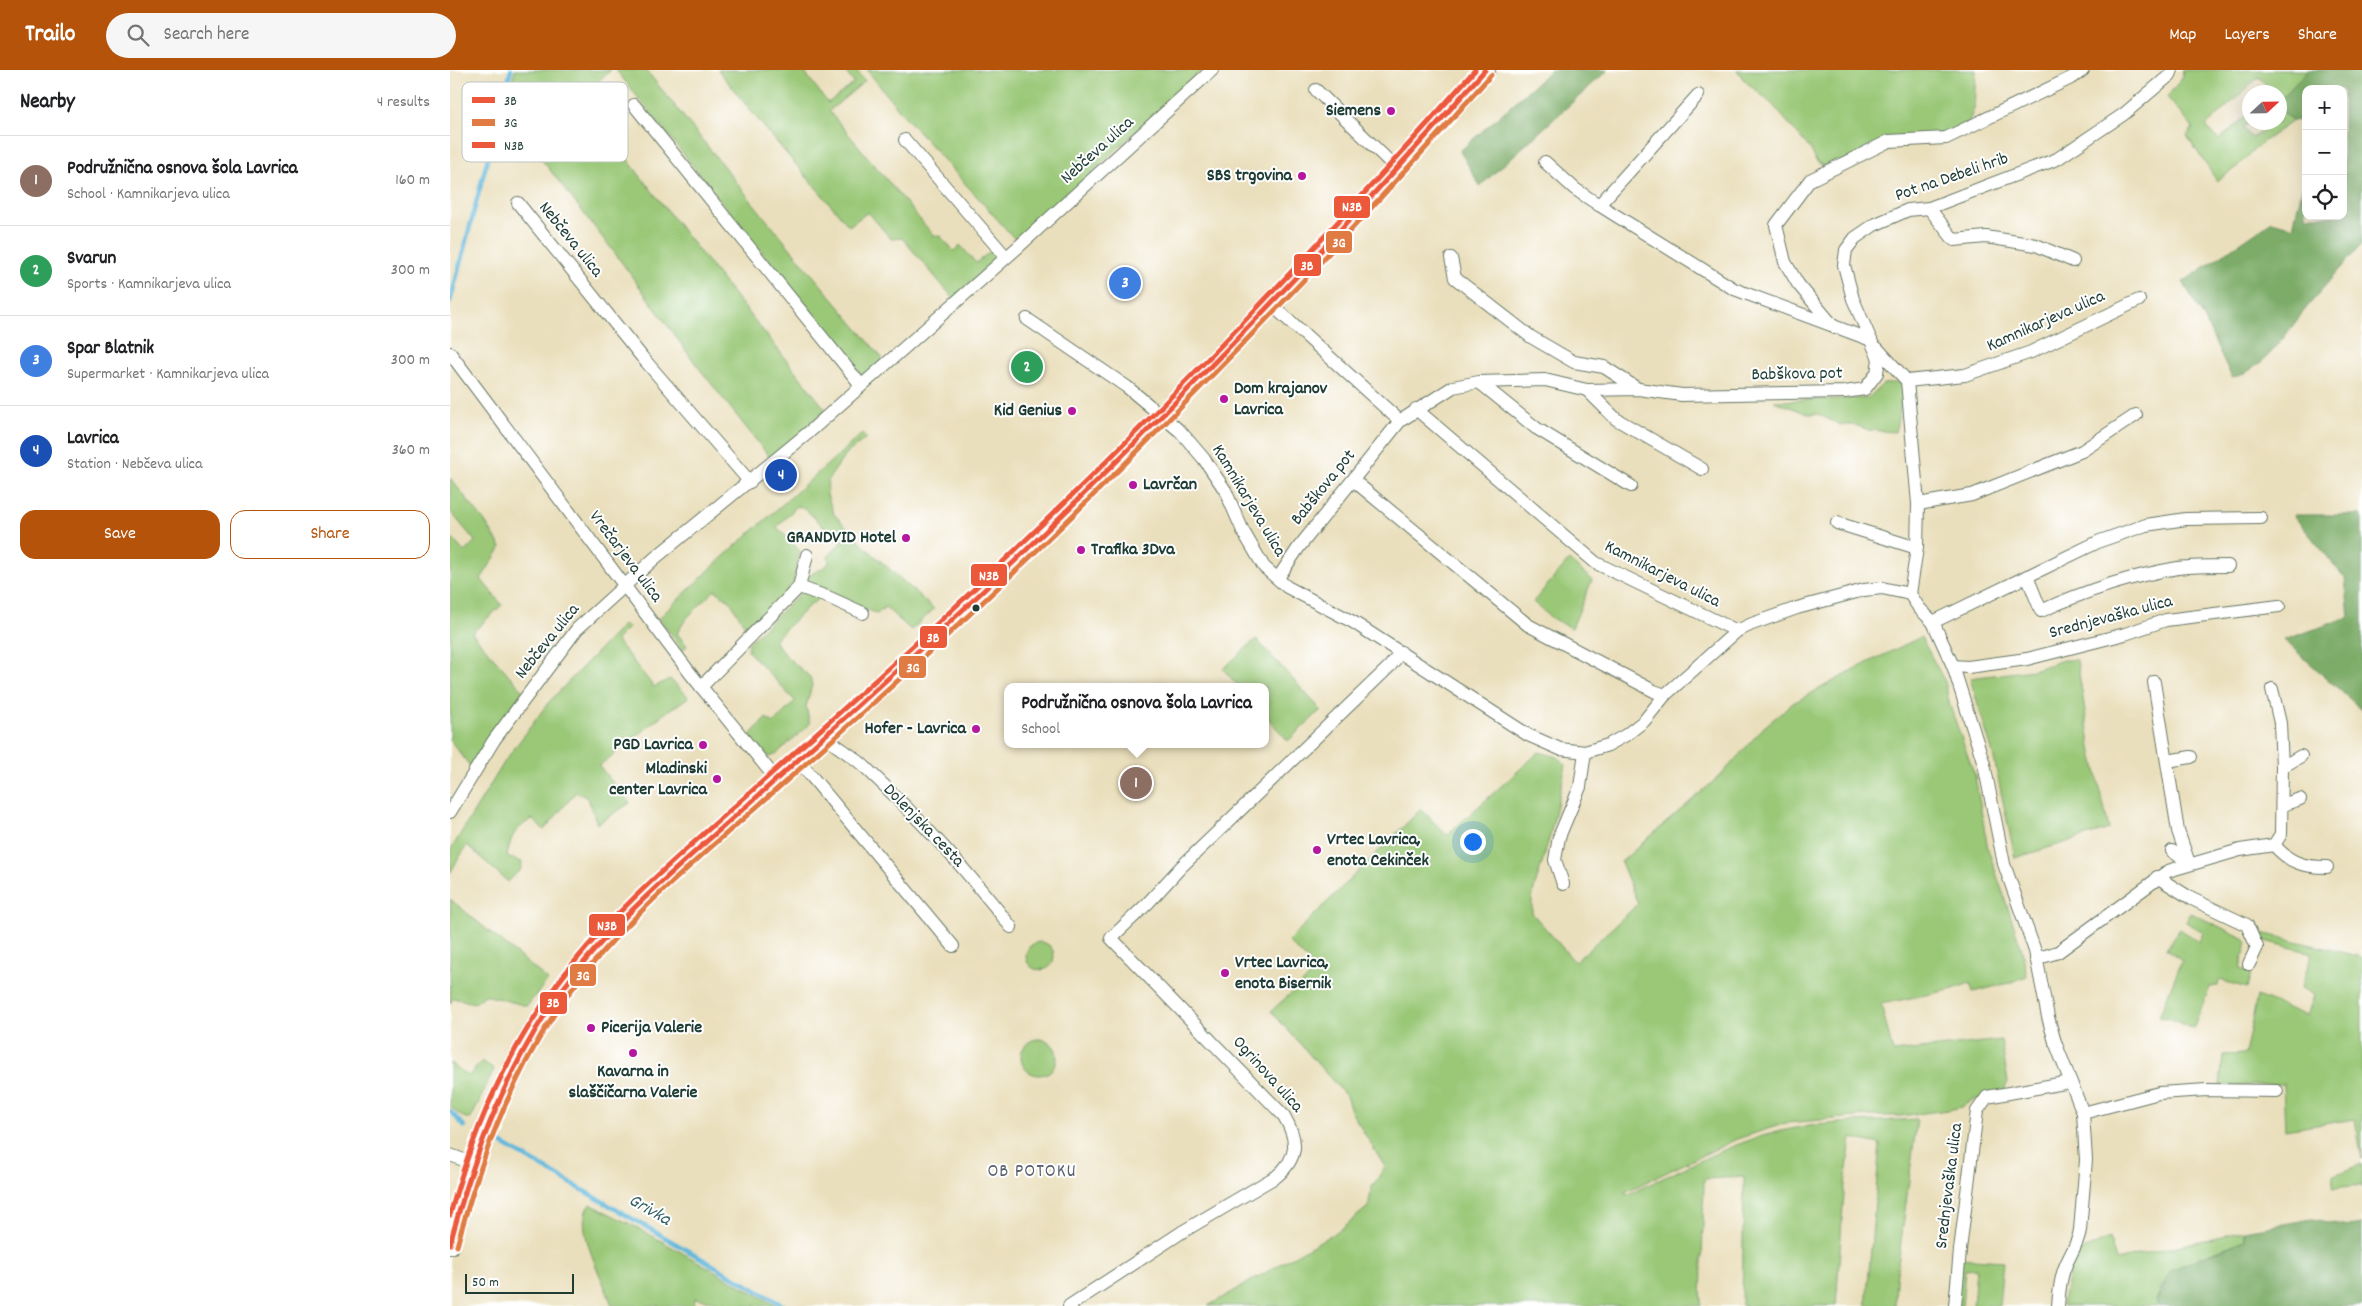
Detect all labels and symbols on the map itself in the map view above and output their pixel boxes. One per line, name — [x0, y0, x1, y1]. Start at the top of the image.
legend — [462, 82, 628, 162]
north arrow — [2242, 85, 2287, 130]
text: 3B — [504, 92, 517, 112]
place label: Siemens — [1326, 99, 1381, 124]
marker: Siemens — [1385, 105, 1397, 117]
street label: Nebčeva ulica — [1056, 111, 1141, 191]
text: 3G — [504, 114, 517, 134]
text: N3B — [504, 137, 524, 157]
street label: Pot na Debeli hrib — [1892, 147, 2012, 209]
place label: SBS trgovina — [1207, 164, 1293, 189]
marker: SBS trgovina — [1296, 170, 1308, 182]
line badge: N3B — [1333, 195, 1371, 219]
street label: Nebčeva ulica — [532, 197, 609, 284]
text: N3B — [1342, 198, 1362, 218]
line badge: 3G — [1325, 230, 1353, 254]
text: 3G — [1332, 234, 1346, 254]
line badge: 3B — [1293, 253, 1322, 277]
text: 3B — [1301, 257, 1314, 277]
pin: 3 — [1109, 264, 1141, 302]
street label: Kamnikarjeva ulica — [1983, 285, 2110, 359]
pin: 2 — [1011, 348, 1043, 386]
street label: Babškova pot — [1751, 362, 1843, 388]
place label: Dom krajanov Lavrica — [1234, 377, 1328, 423]
marker: Dom krajanov Lavrica — [1218, 393, 1230, 405]
place label: Kid Genius — [994, 399, 1062, 424]
marker: Kid Genius — [1066, 405, 1078, 417]
street label: Kamnikarjeva ulica — [1205, 440, 1292, 562]
street label: Babškova pot — [1286, 445, 1363, 531]
pin: 4 — [765, 456, 797, 494]
place label: Lavrčan — [1143, 473, 1197, 498]
marker: Lavrčan — [1127, 479, 1139, 491]
street label: Vrečarjeva ulica — [582, 506, 668, 609]
place label: GRANDVID Hotel — [786, 526, 897, 551]
marker: GRANDVID Hotel — [900, 532, 912, 544]
street label: Kamnikarjeva ulica — [1600, 535, 1725, 615]
place label: Trafika 3Dva — [1091, 538, 1175, 563]
marker: Trafika 3Dva — [1075, 544, 1087, 556]
line badge: N3B — [970, 563, 1008, 587]
text: N3B — [979, 567, 999, 587]
street label: Srednjevaška ulica — [2047, 589, 2176, 646]
street label: Nebčeva ulica — [510, 598, 587, 685]
unlabelled marker — [971, 603, 981, 613]
line badge: 3B — [919, 625, 948, 649]
text: 3B — [927, 629, 940, 649]
line badge: 3G — [898, 655, 927, 679]
text: 3G — [906, 659, 920, 679]
place label: Hofer - Lavrica — [864, 717, 967, 742]
marker: Hofer - Lavrica — [970, 723, 982, 735]
place label: PGD Lavrica — [613, 733, 694, 758]
marker: PGD Lavrica — [697, 739, 709, 751]
place label: Mladinski center Lavrica — [609, 757, 708, 803]
pin: 1 — [1120, 764, 1152, 802]
marker: Mladinski center Lavrica — [711, 773, 723, 785]
street label: Dolenjska cesta — [877, 779, 970, 874]
place label: Vrtec Lavrica, enota Cekinček — [1327, 828, 1429, 874]
your location — [1460, 829, 1486, 855]
marker: Vrtec Lavrica, enota Cekinček — [1311, 844, 1323, 856]
line badge: N3B — [588, 913, 626, 937]
text: N3B — [597, 917, 617, 937]
place label: Vrtec Lavrica, enota Bisernik — [1235, 951, 1332, 997]
line badge: 3G — [569, 963, 597, 987]
text: 3G — [576, 967, 590, 987]
marker: Vrtec Lavrica, enota Bisernik — [1219, 967, 1231, 979]
line badge: 3B — [539, 991, 568, 1015]
text: 3B — [547, 994, 560, 1014]
place label: Picerija Valerie — [601, 1016, 702, 1041]
marker: Picerija Valerie — [585, 1022, 597, 1034]
street label: Ogrinova ulica — [1226, 1031, 1309, 1119]
marker: Kavarna in slaščičarna Valerie — [627, 1047, 639, 1059]
place label: Kavarna in slaščičarna Valerie — [568, 1060, 698, 1106]
street label: Srednjevaška ulica — [1930, 1121, 1970, 1250]
district label: OB POTOKU — [987, 1159, 1077, 1186]
water label: Grivka — [623, 1188, 676, 1234]
scale bar — [465, 1271, 574, 1294]

